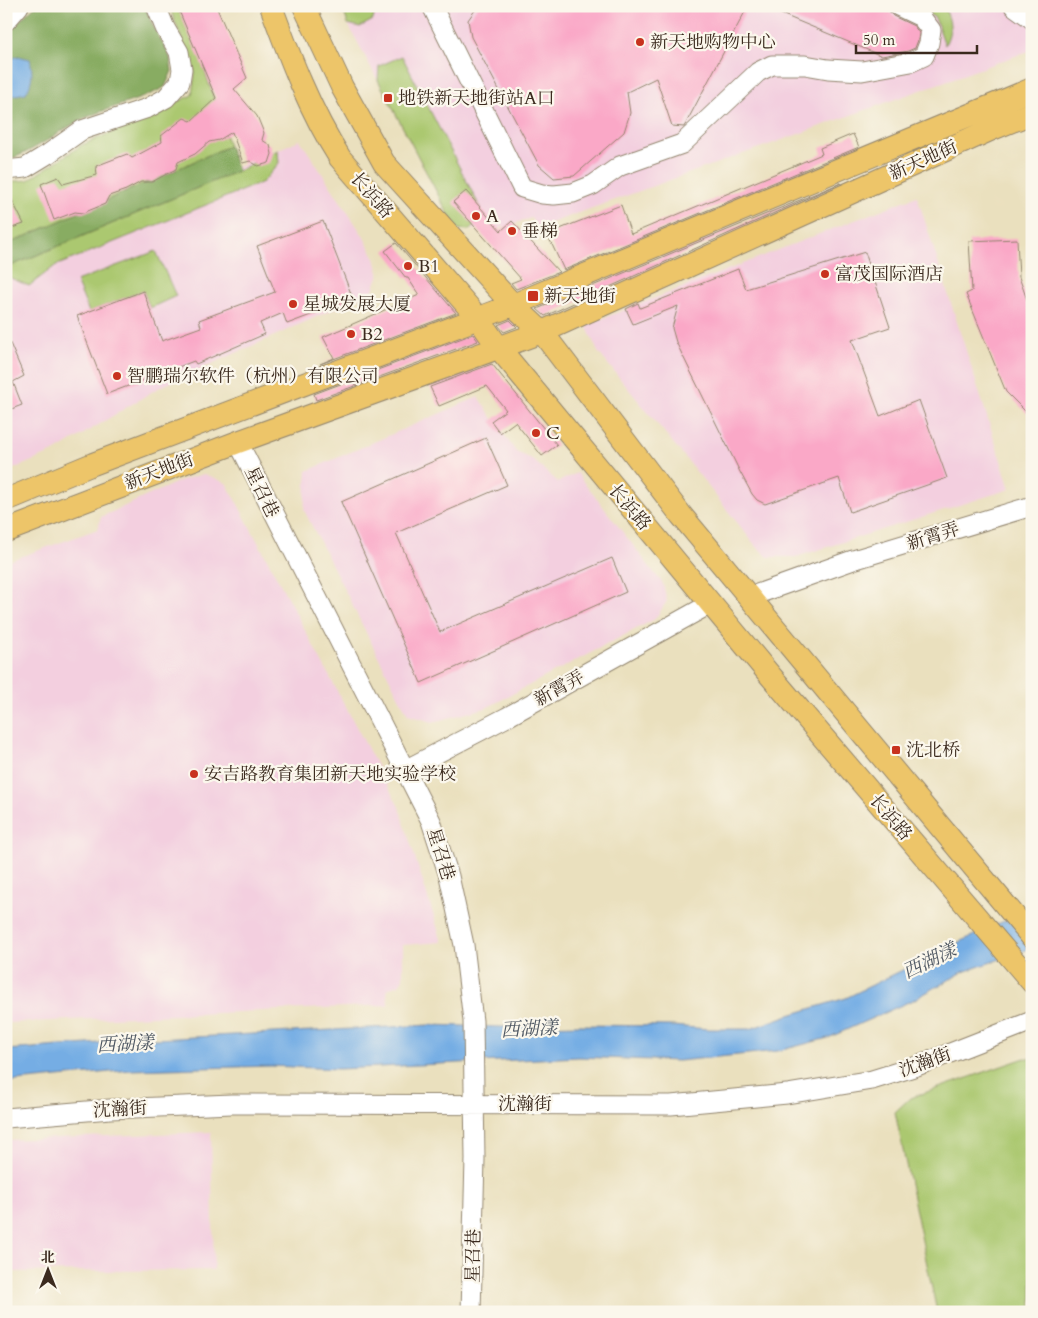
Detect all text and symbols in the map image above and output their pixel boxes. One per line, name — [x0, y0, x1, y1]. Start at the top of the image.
scale bar — [856, 22, 977, 54]
place label: 新天地购物中心 — [650, 30, 776, 55]
text: 50 m — [863, 30, 895, 50]
marker: 新天地购物中心 — [634, 36, 646, 48]
place label: 地铁新天地街站A口 — [398, 86, 555, 111]
marker: 地铁新天地街站A口 — [382, 92, 394, 104]
street label: 新天地街 — [885, 134, 961, 187]
street label: 长浜路 — [344, 167, 399, 224]
place label: A — [486, 204, 499, 229]
marker: A — [470, 210, 482, 222]
place label: 垂梯 — [522, 219, 558, 244]
marker: 垂梯 — [506, 225, 518, 237]
place label: B1 — [418, 254, 439, 279]
marker: B1 — [402, 260, 414, 272]
place label: 富茂国际酒店 — [835, 262, 943, 287]
marker: 富茂国际酒店 — [819, 268, 831, 280]
place label: 新天地街 — [544, 284, 616, 309]
marker: 新天地街 — [526, 289, 540, 303]
place label: 星城发展大厦 — [303, 292, 411, 317]
marker: 星城发展大厦 — [287, 298, 299, 310]
place label: B2 — [361, 322, 382, 347]
marker: B2 — [345, 328, 357, 340]
place label: 智鹏瑞尔软件（杭州）有限公司 — [127, 364, 379, 389]
marker: 智鹏瑞尔软件（杭州）有限公司 — [111, 370, 123, 382]
place label: C — [546, 421, 560, 446]
marker: C — [530, 427, 542, 439]
street label: 新天地街 — [121, 447, 197, 496]
street label: 星召巷 — [238, 462, 285, 522]
street label: 长浜路 — [603, 479, 657, 536]
street label: 新霄弄 — [904, 517, 963, 556]
street label: 新霄弄 — [530, 664, 589, 712]
place label: 沈北桥 — [906, 738, 960, 763]
marker: 沈北桥 — [890, 744, 902, 756]
place label: 安吉路教育集团新天地实验学校 — [204, 762, 456, 787]
marker: 安吉路教育集团新天地实验学校 — [188, 768, 200, 780]
street label: 长浜路 — [864, 789, 918, 846]
street label: 星召巷 — [421, 825, 460, 884]
water label: 西湖漾 — [898, 935, 963, 985]
water label: 西湖漾 — [500, 1014, 561, 1043]
water label: 西湖漾 — [96, 1029, 157, 1058]
street label: 沈瀚街 — [896, 1041, 955, 1083]
street label: 沈瀚街 — [498, 1092, 552, 1117]
street label: 沈瀚街 — [92, 1096, 148, 1123]
street label: 星召巷 — [461, 1229, 486, 1283]
north arrow — [22, 1246, 72, 1296]
text: 北 — [41, 1248, 55, 1267]

